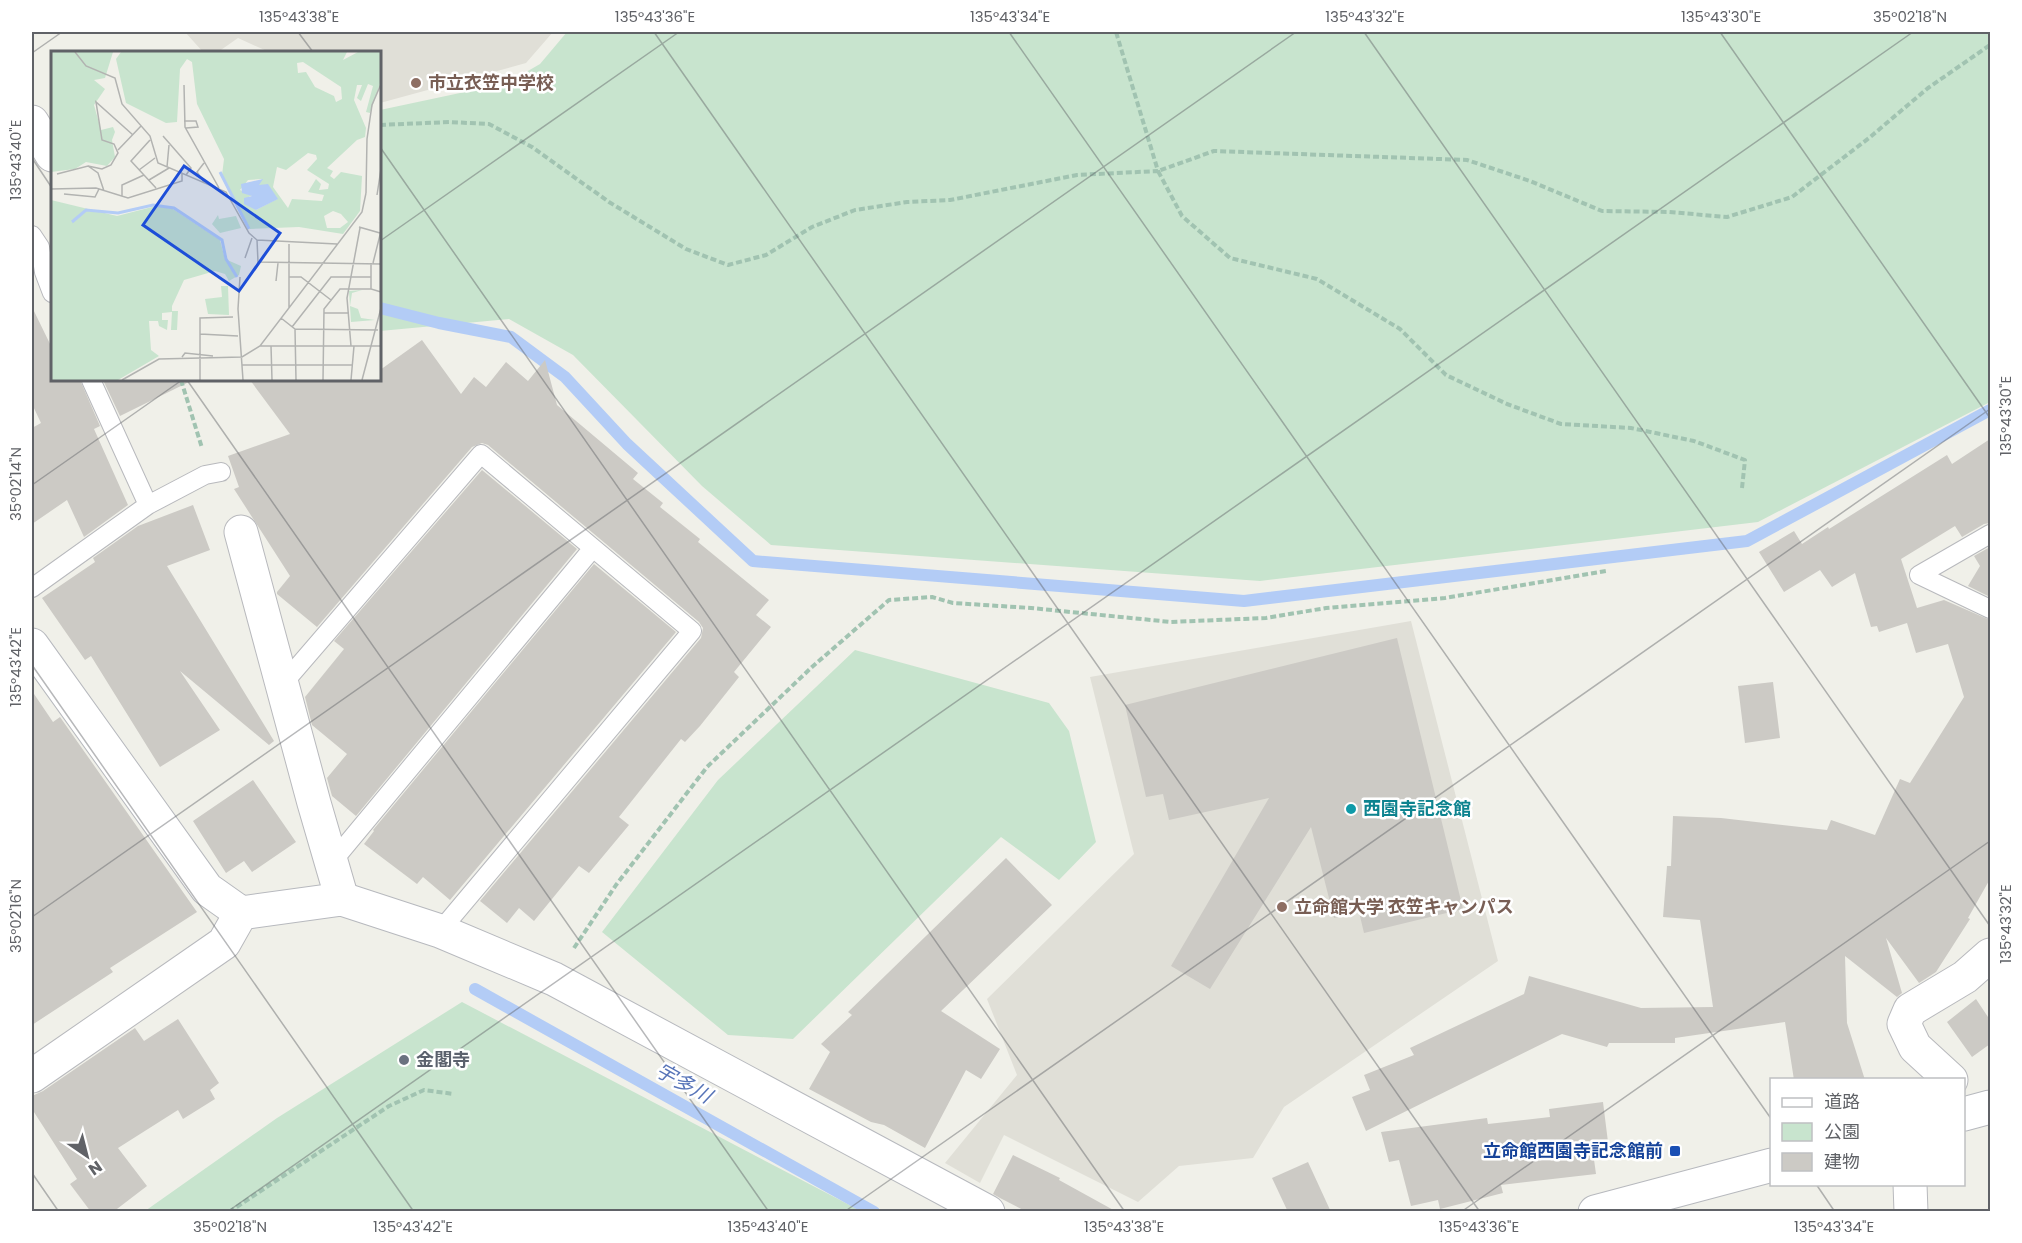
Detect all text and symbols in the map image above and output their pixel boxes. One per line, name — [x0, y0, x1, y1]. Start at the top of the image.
text: 135°43'38"E — [259, 6, 339, 27]
text: 135°43'36"E — [615, 6, 695, 27]
text: 135°43'34"E — [970, 6, 1050, 27]
text: 135°43'32"E — [1325, 6, 1405, 27]
text: 135°43'30"E — [1681, 6, 1761, 27]
text: 35°02'18"N — [1873, 6, 1947, 27]
inset map — [51, 51, 381, 381]
place label: 市立衣笠中学校 — [428, 70, 554, 95]
marker: 市立衣笠中学校 — [409, 76, 423, 90]
text: 135°43'40"E — [5, 120, 26, 200]
text: 135°43'30"E — [1995, 376, 2016, 456]
text: 35°02'14"N — [5, 447, 26, 521]
text: 135°43'42"E — [5, 627, 26, 707]
place label: 西園寺記念館 — [1363, 796, 1471, 821]
marker: 西園寺記念館 — [1344, 802, 1358, 816]
text: 35°02'16"N — [5, 879, 26, 953]
text: 135°43'32"E — [1995, 884, 2016, 964]
place label: 立命館大学 衣笠キャンパス — [1294, 894, 1514, 919]
marker: 立命館大学 衣笠キャンパス — [1275, 900, 1289, 914]
place label: 金閣寺 — [416, 1047, 470, 1072]
marker: 金閣寺 — [397, 1053, 411, 1067]
water label: 宇多川 — [651, 1056, 719, 1111]
legend — [1770, 1078, 1965, 1186]
text: 道路 — [1824, 1089, 1860, 1114]
text: 公園 — [1824, 1119, 1860, 1144]
north arrow — [57, 1126, 117, 1186]
place label: 立命館西園寺記念館前 — [1483, 1138, 1663, 1163]
marker: 立命館西園寺記念館前 — [1668, 1144, 1682, 1158]
text: 建物 — [1824, 1149, 1860, 1174]
text: N — [84, 1155, 107, 1181]
text: 35°02'18"N — [193, 1216, 267, 1237]
text: 135°43'42"E — [373, 1216, 453, 1237]
text: 135°43'40"E — [728, 1216, 808, 1237]
text: 135°43'38"E — [1084, 1216, 1164, 1237]
text: 135°43'36"E — [1439, 1216, 1519, 1237]
text: 135°43'34"E — [1794, 1216, 1874, 1237]

